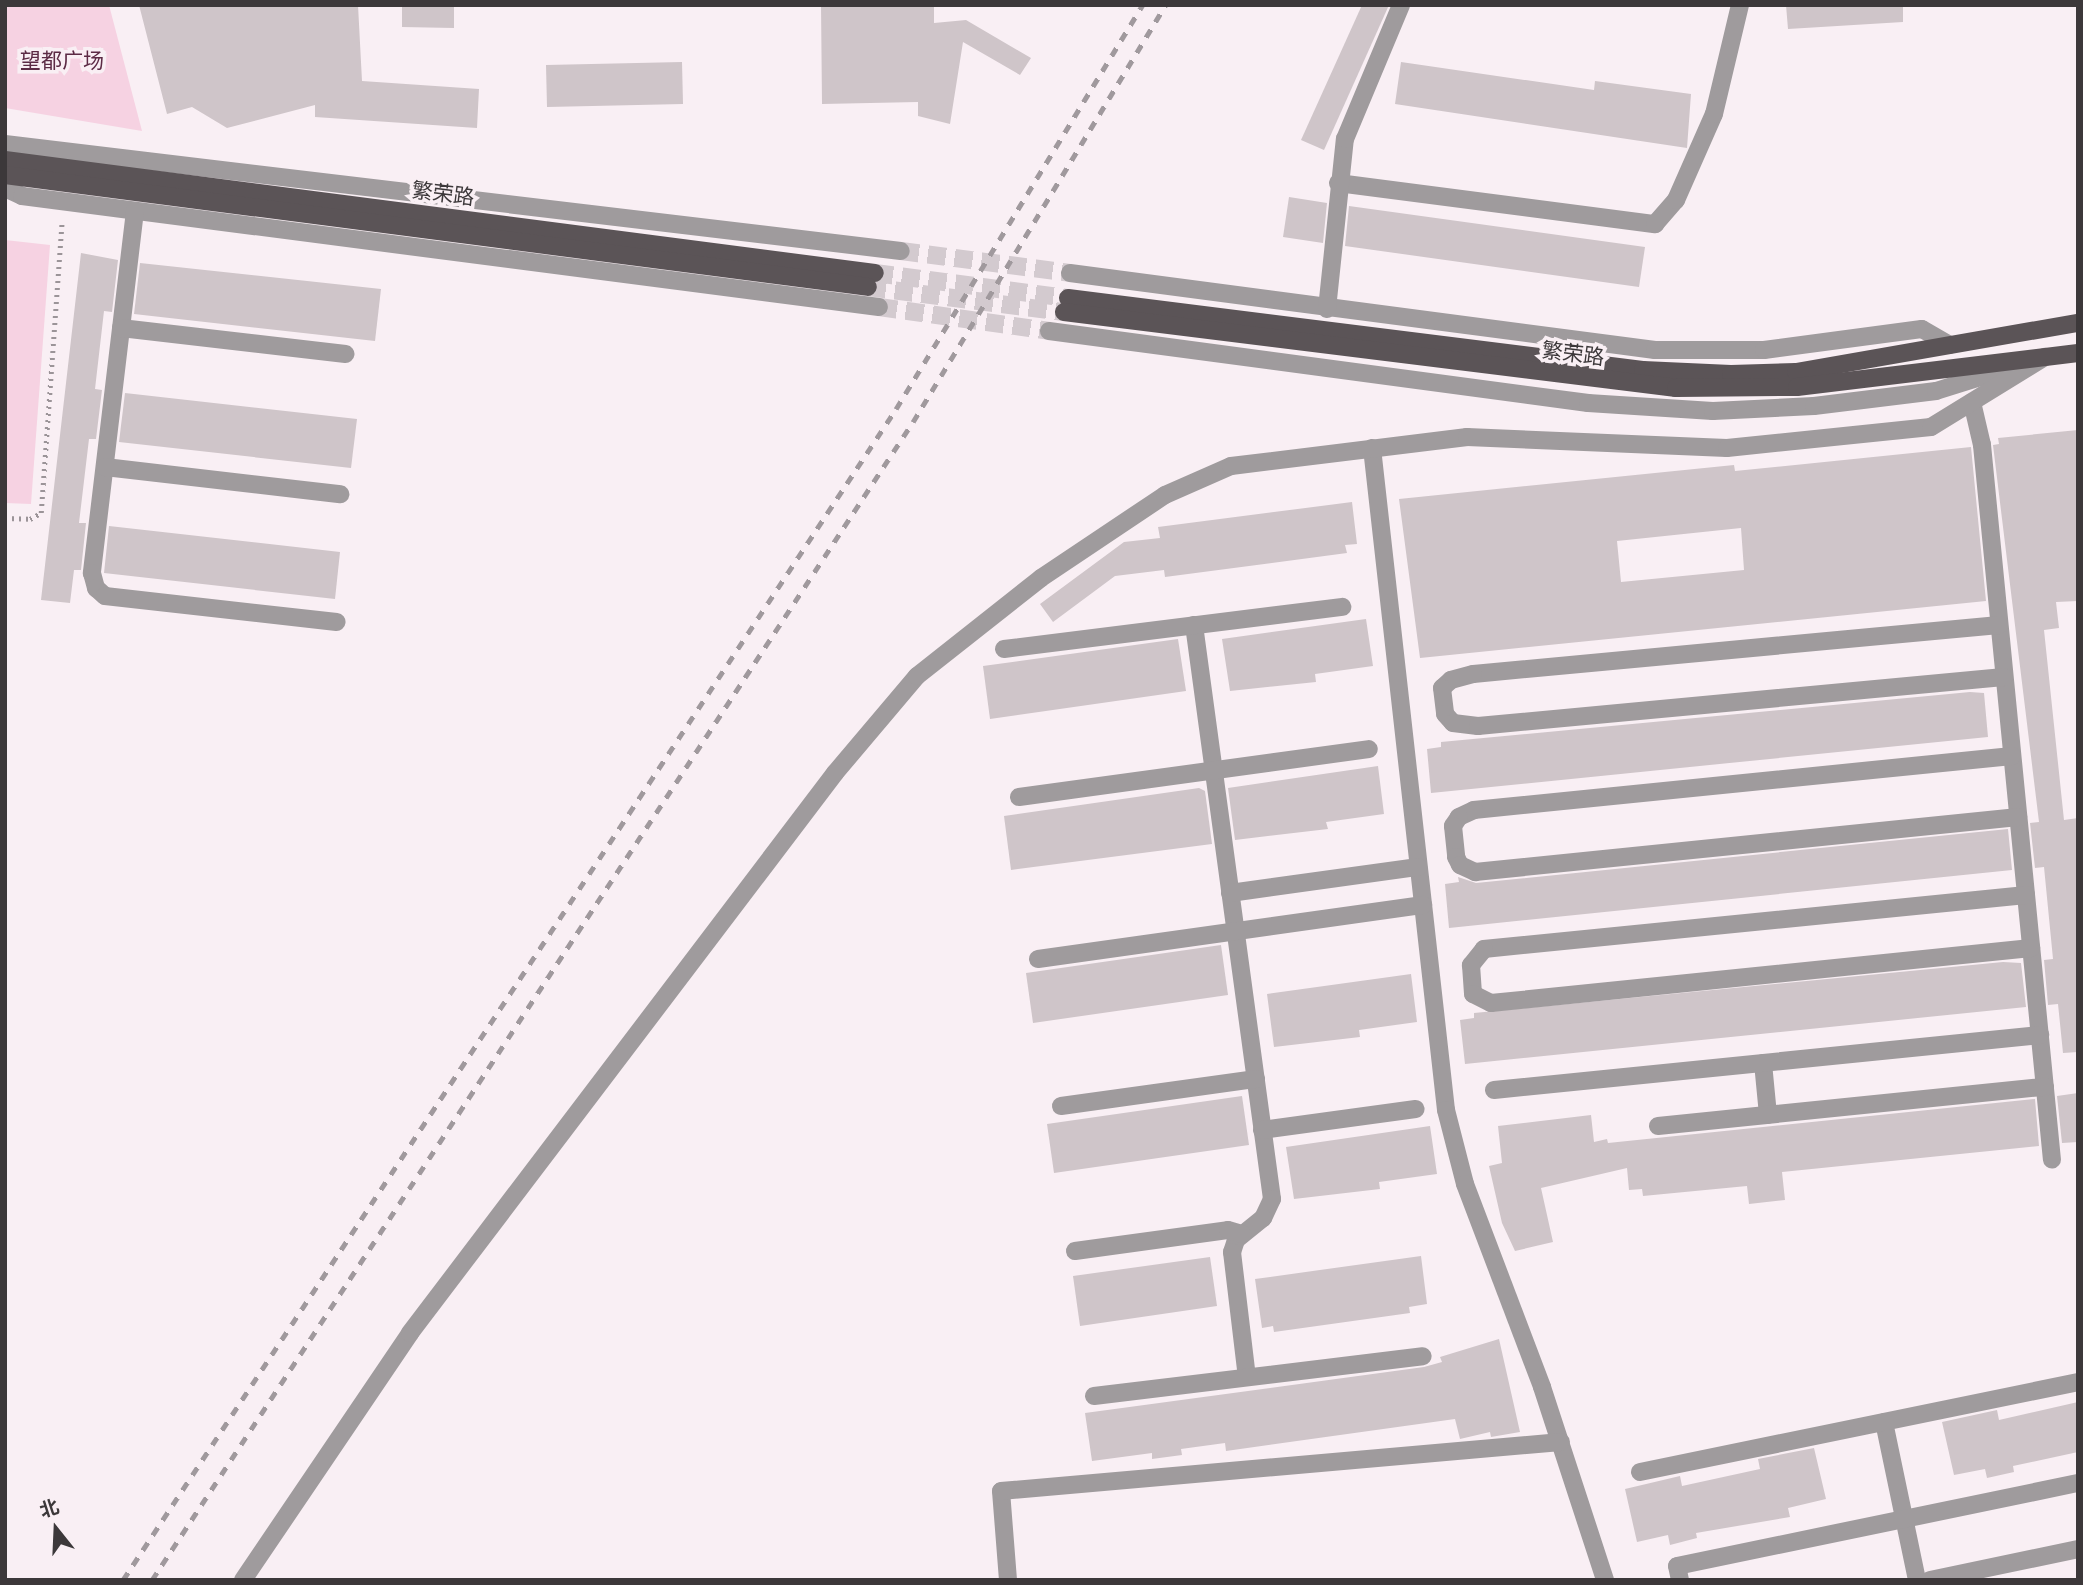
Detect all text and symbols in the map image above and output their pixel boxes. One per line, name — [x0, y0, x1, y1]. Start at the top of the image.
park label: 望都广场 — [20, 48, 104, 74]
street label: 繁荣路 — [410, 178, 476, 210]
street label: 繁荣路 — [1540, 338, 1606, 370]
north arrow — [21, 1494, 91, 1564]
text: 北 — [37, 1495, 62, 1522]

